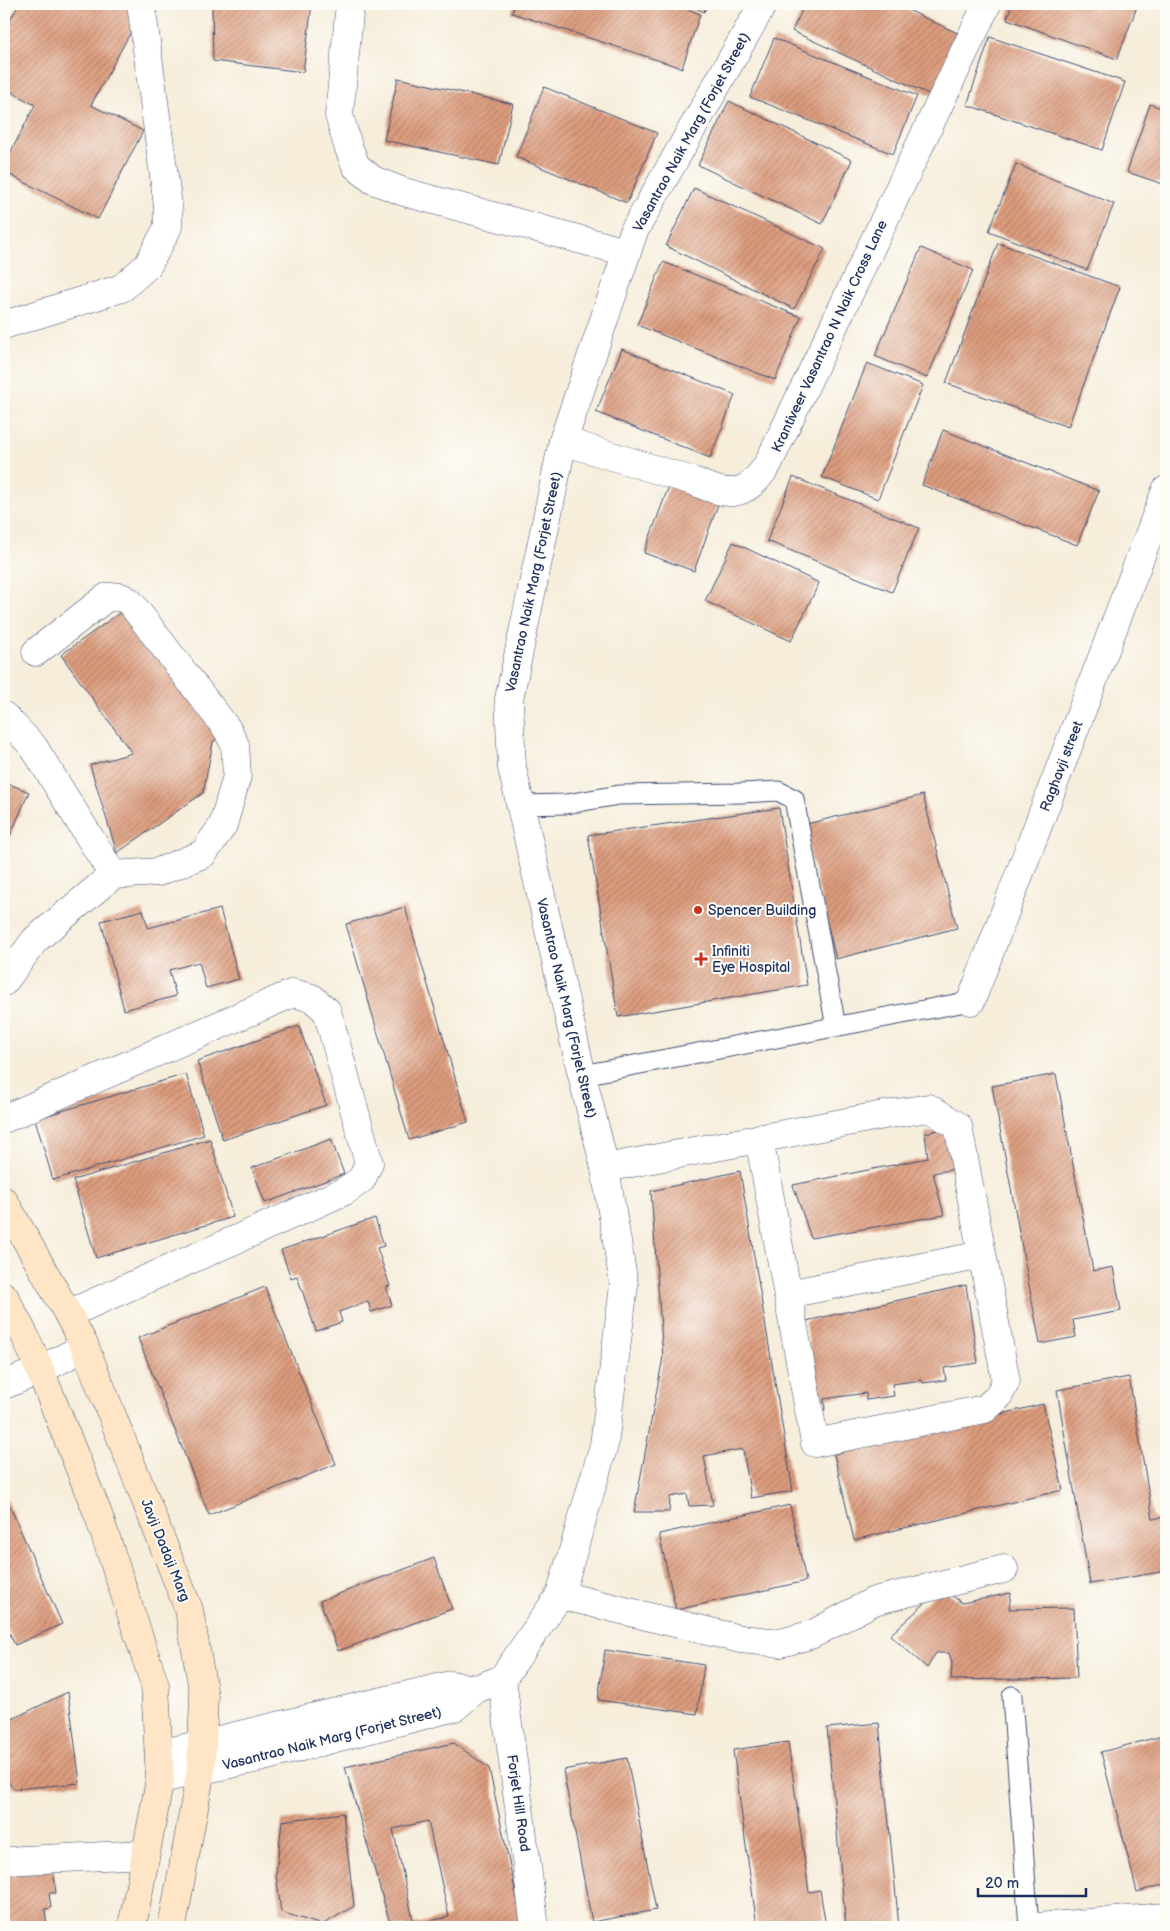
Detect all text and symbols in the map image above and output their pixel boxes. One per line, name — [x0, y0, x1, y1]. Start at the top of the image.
street label: Vasantrao Naik Marg (Forjet Street) — [629, 30, 753, 235]
street label: Krantiveer Vasantrao N Naik Cross Lane — [768, 218, 891, 455]
street label: Vasantrao Naik Marg (Forjet Street) — [502, 470, 565, 694]
street label: Raghavji street — [1036, 718, 1087, 814]
street label: Vasantrao Naik Marg (Forjet Street) — [533, 897, 600, 1120]
place label: Spencer Building — [708, 902, 816, 919]
marker: Spencer Building — [692, 904, 704, 916]
place label: Infiniti Eye Hospital — [712, 943, 790, 976]
marker: Infiniti Eye Hospital — [694, 952, 708, 966]
street label: Javji Dadaji Marg — [137, 1496, 194, 1604]
street label: Vasantrao Naik Marg (Forjet Street) — [221, 1703, 443, 1774]
street label: Forjet Hill Road — [503, 1753, 534, 1853]
scale bar — [978, 1866, 1085, 1898]
text: 20 m — [985, 1874, 1019, 1893]

